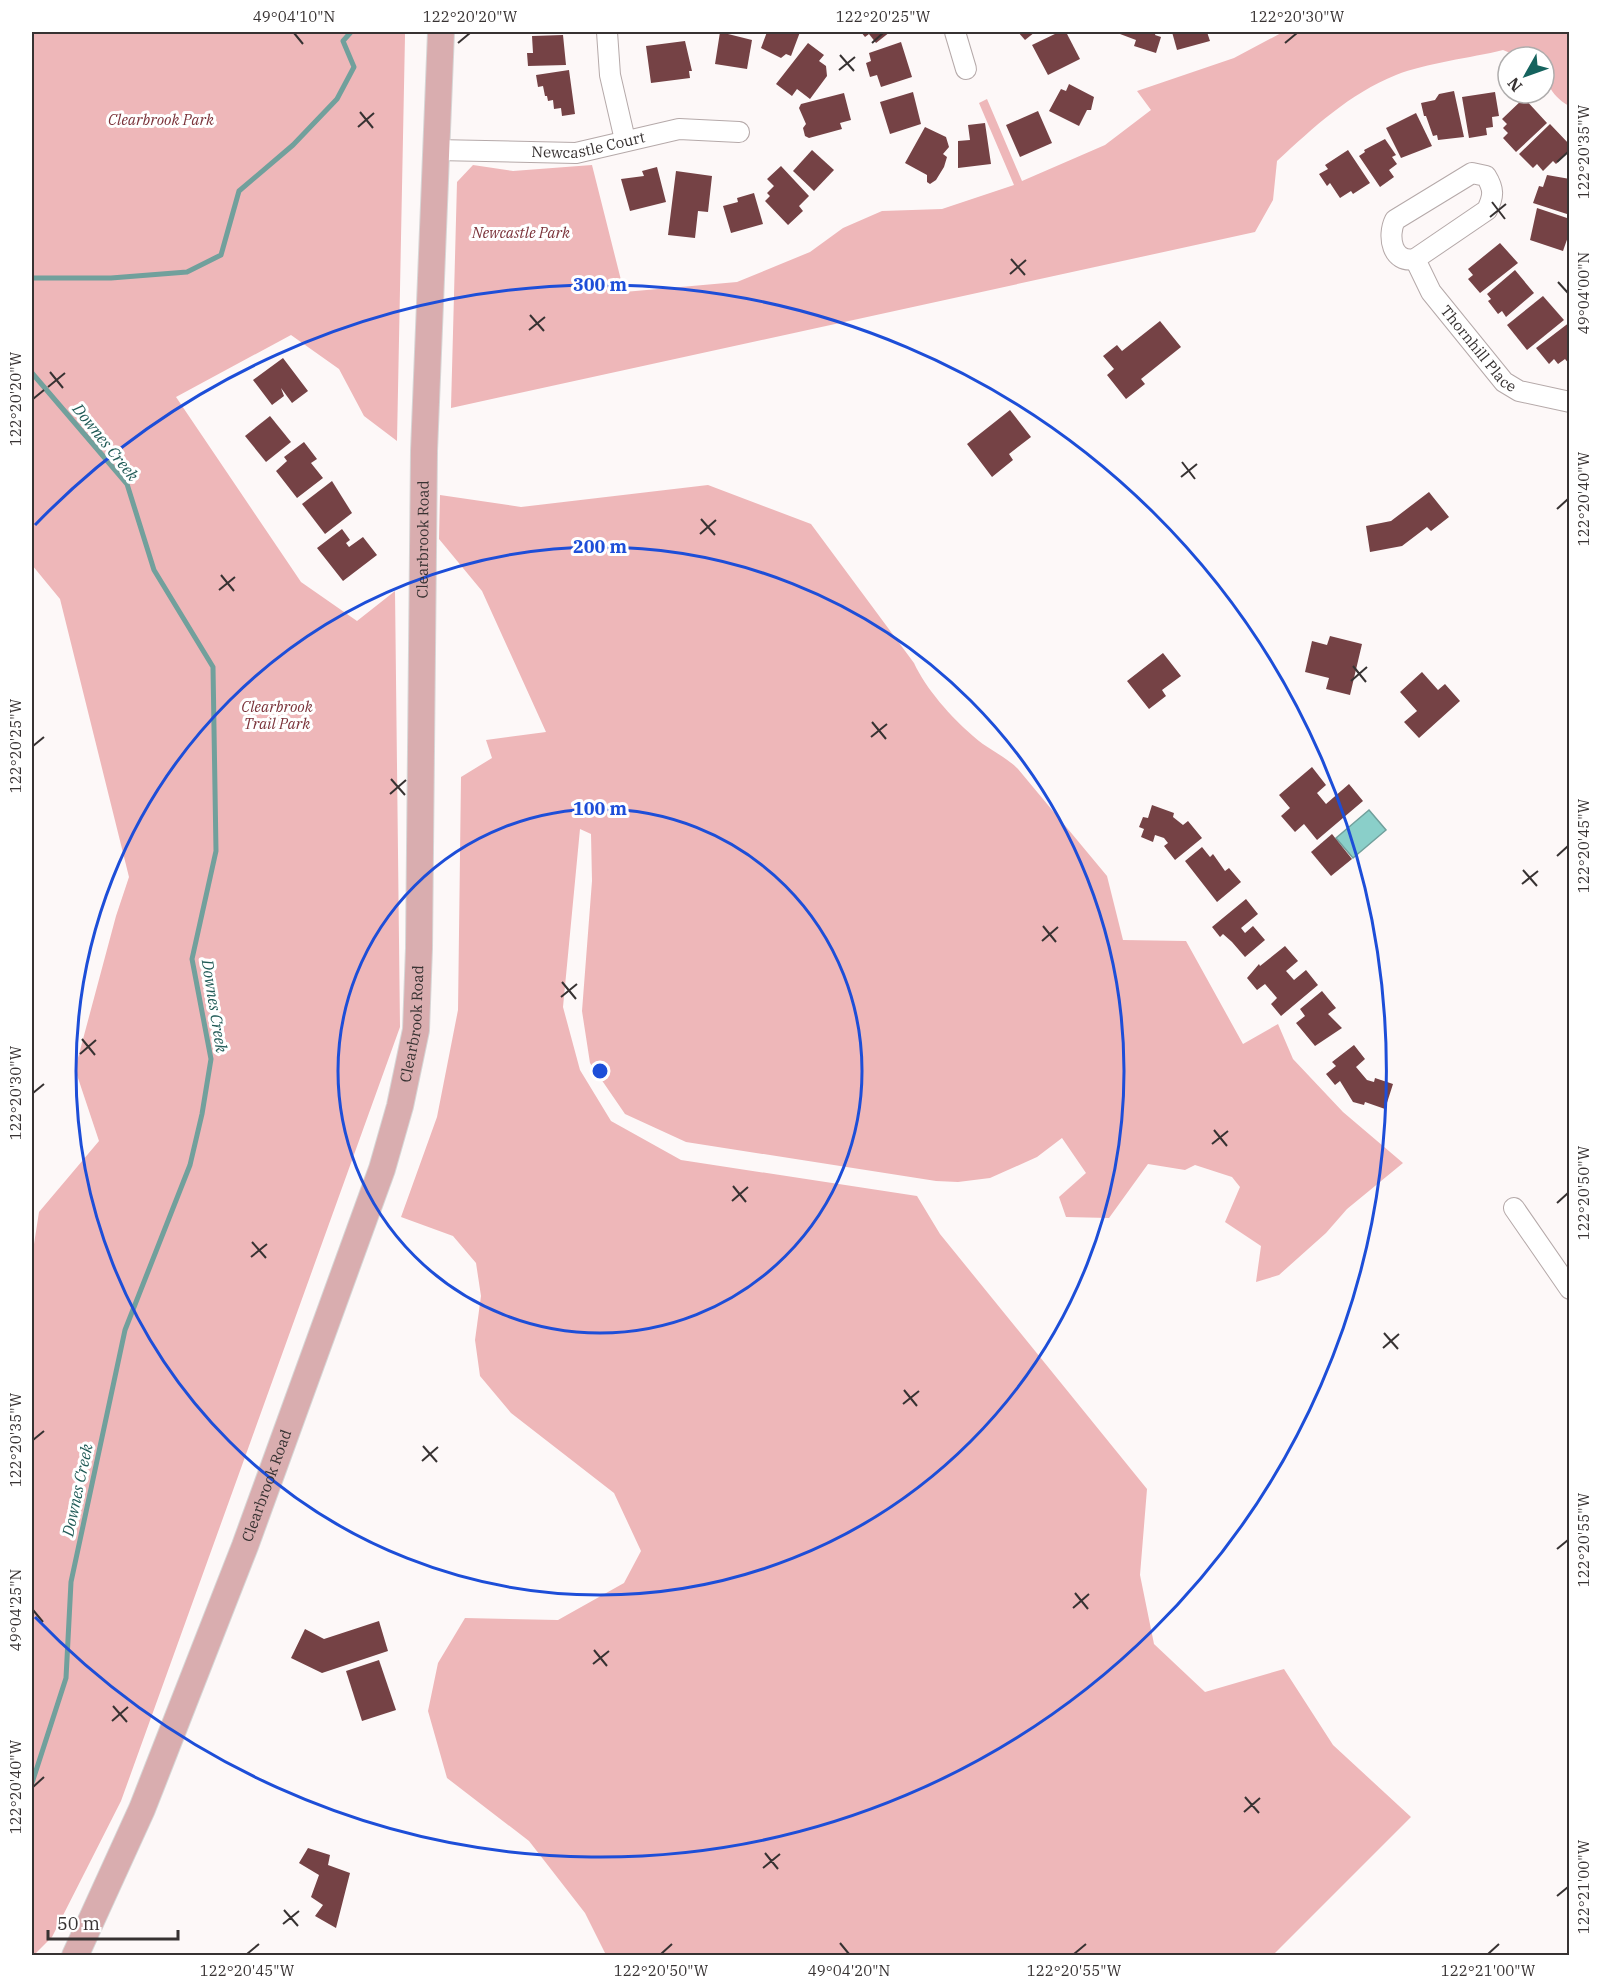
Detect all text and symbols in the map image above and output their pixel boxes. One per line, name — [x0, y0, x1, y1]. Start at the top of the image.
text: 49°04'10"N — [253, 7, 335, 26]
text: 122°20'20"W — [423, 7, 518, 26]
text: 122°20'25"W — [836, 7, 931, 26]
text: 122°20'30"W — [1250, 7, 1345, 26]
north arrow — [1496, 45, 1556, 105]
text: N — [1503, 73, 1526, 96]
text: 122°20'35"W — [1574, 104, 1593, 199]
park label: Clearbrook Park — [108, 110, 214, 129]
street label: Newcastle Court — [531, 127, 647, 162]
park label: Newcastle Park — [471, 223, 570, 242]
text: 49°04'00"N — [1574, 252, 1593, 334]
text: 300 m — [573, 273, 628, 296]
street label: Thornhill Place — [1437, 301, 1520, 396]
text: 122°20'20"W — [6, 351, 25, 446]
water label: Downes Creek — [68, 398, 144, 485]
text: 122°20'40"W — [1574, 451, 1593, 546]
street label: Clearbrook Road — [413, 480, 433, 599]
text: 200 m — [573, 535, 628, 558]
park label: Clearbrook Trail Park — [241, 697, 313, 733]
text: 122°20'25"W — [6, 698, 25, 793]
text: 100 m — [573, 797, 628, 820]
text: 122°20'45"W — [1574, 798, 1593, 893]
water label: Downes Creek — [198, 957, 232, 1055]
street label: Clearbrook Road — [395, 965, 427, 1084]
text: 122°20'30"W — [6, 1045, 25, 1140]
centre of rings — [590, 1061, 610, 1081]
text: 122°20'50"W — [1574, 1145, 1593, 1240]
text: 122°20'35"W — [6, 1392, 25, 1487]
street label: Clearbrook Road — [237, 1427, 295, 1544]
water label: Downes Creek — [57, 1441, 97, 1539]
text: 122°20'55"W — [1574, 1492, 1593, 1587]
text: 49°04'25"N — [6, 1569, 25, 1651]
text: 122°20'40"W — [6, 1739, 25, 1834]
text: 122°21'00"W — [1574, 1839, 1593, 1934]
scale bar — [48, 1903, 178, 1941]
text: 50 m — [57, 1912, 100, 1935]
text: 122°20'45"W — [200, 1961, 295, 1980]
text: 122°20'50"W — [614, 1961, 709, 1980]
text: 49°04'20"N — [808, 1961, 890, 1980]
text: 122°20'55"W — [1027, 1961, 1122, 1980]
text: 122°21'00"W — [1441, 1961, 1536, 1980]

